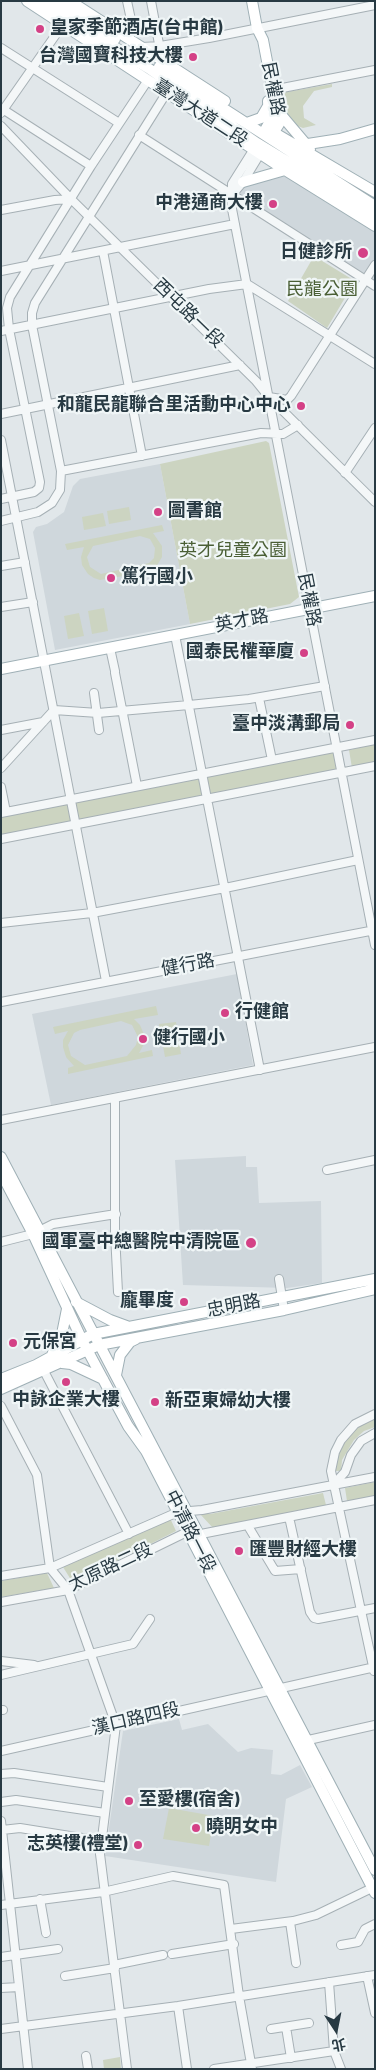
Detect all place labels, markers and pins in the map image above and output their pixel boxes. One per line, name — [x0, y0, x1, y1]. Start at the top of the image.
place label: 皇家季節酒店(台中館) — [50, 18, 223, 40]
marker: 皇家季節酒店(台中館) — [34, 23, 46, 35]
place label: 台灣國寶科技大樓 — [39, 46, 183, 68]
marker: 台灣國寶科技大樓 — [187, 51, 199, 63]
place label: 中港通商大樓 — [155, 193, 263, 215]
marker: 中港通商大樓 — [267, 198, 279, 210]
place label: 日健診所 — [280, 242, 352, 264]
marker: 日健診所 — [356, 246, 370, 260]
place label: 和龍民龍聯合里活動中心中心 — [57, 395, 291, 417]
marker: 和龍民龍聯合里活動中心中心 — [295, 400, 307, 412]
place label: 圖書館 — [168, 501, 222, 523]
marker: 圖書館 — [152, 506, 164, 518]
place label: 篤行國小 — [121, 567, 193, 589]
marker: 篤行國小 — [105, 572, 117, 584]
place label: 國泰民權華廈 — [186, 642, 294, 664]
marker: 國泰民權華廈 — [298, 647, 310, 659]
place label: 臺中淡溝郵局 — [232, 714, 340, 736]
marker: 臺中淡溝郵局 — [344, 719, 356, 731]
place label: 行健館 — [235, 1002, 289, 1024]
marker: 行健館 — [219, 1007, 231, 1019]
place label: 健行國小 — [153, 1028, 225, 1050]
marker: 健行國小 — [137, 1033, 149, 1045]
place label: 國軍臺中總醫院中清院區 — [42, 1232, 240, 1254]
marker: 國軍臺中總醫院中清院區 — [244, 1236, 258, 1250]
place label: 龐畢度 — [120, 1291, 174, 1313]
marker: 龐畢度 — [178, 1296, 190, 1308]
place label: 元保宮 — [23, 1332, 77, 1354]
marker: 元保宮 — [7, 1337, 19, 1349]
marker: 中詠企業大樓 — [60, 1376, 72, 1388]
place label: 中詠企業大樓 — [12, 1390, 120, 1412]
place label: 新亞東婦幼大樓 — [165, 1391, 291, 1413]
marker: 新亞東婦幼大樓 — [149, 1396, 161, 1408]
place label: 匯豐財經大樓 — [249, 1540, 357, 1562]
marker: 匯豐財經大樓 — [233, 1545, 245, 1557]
place label: 至愛樓(宿舍) — [139, 1790, 240, 1812]
marker: 至愛樓(宿舍) — [123, 1795, 135, 1807]
place label: 曉明女中 — [206, 1817, 278, 1839]
marker: 曉明女中 — [190, 1822, 202, 1834]
place label: 志英樓(禮堂) — [27, 1834, 128, 1856]
marker: 志英樓(禮堂) — [132, 1839, 144, 1851]

